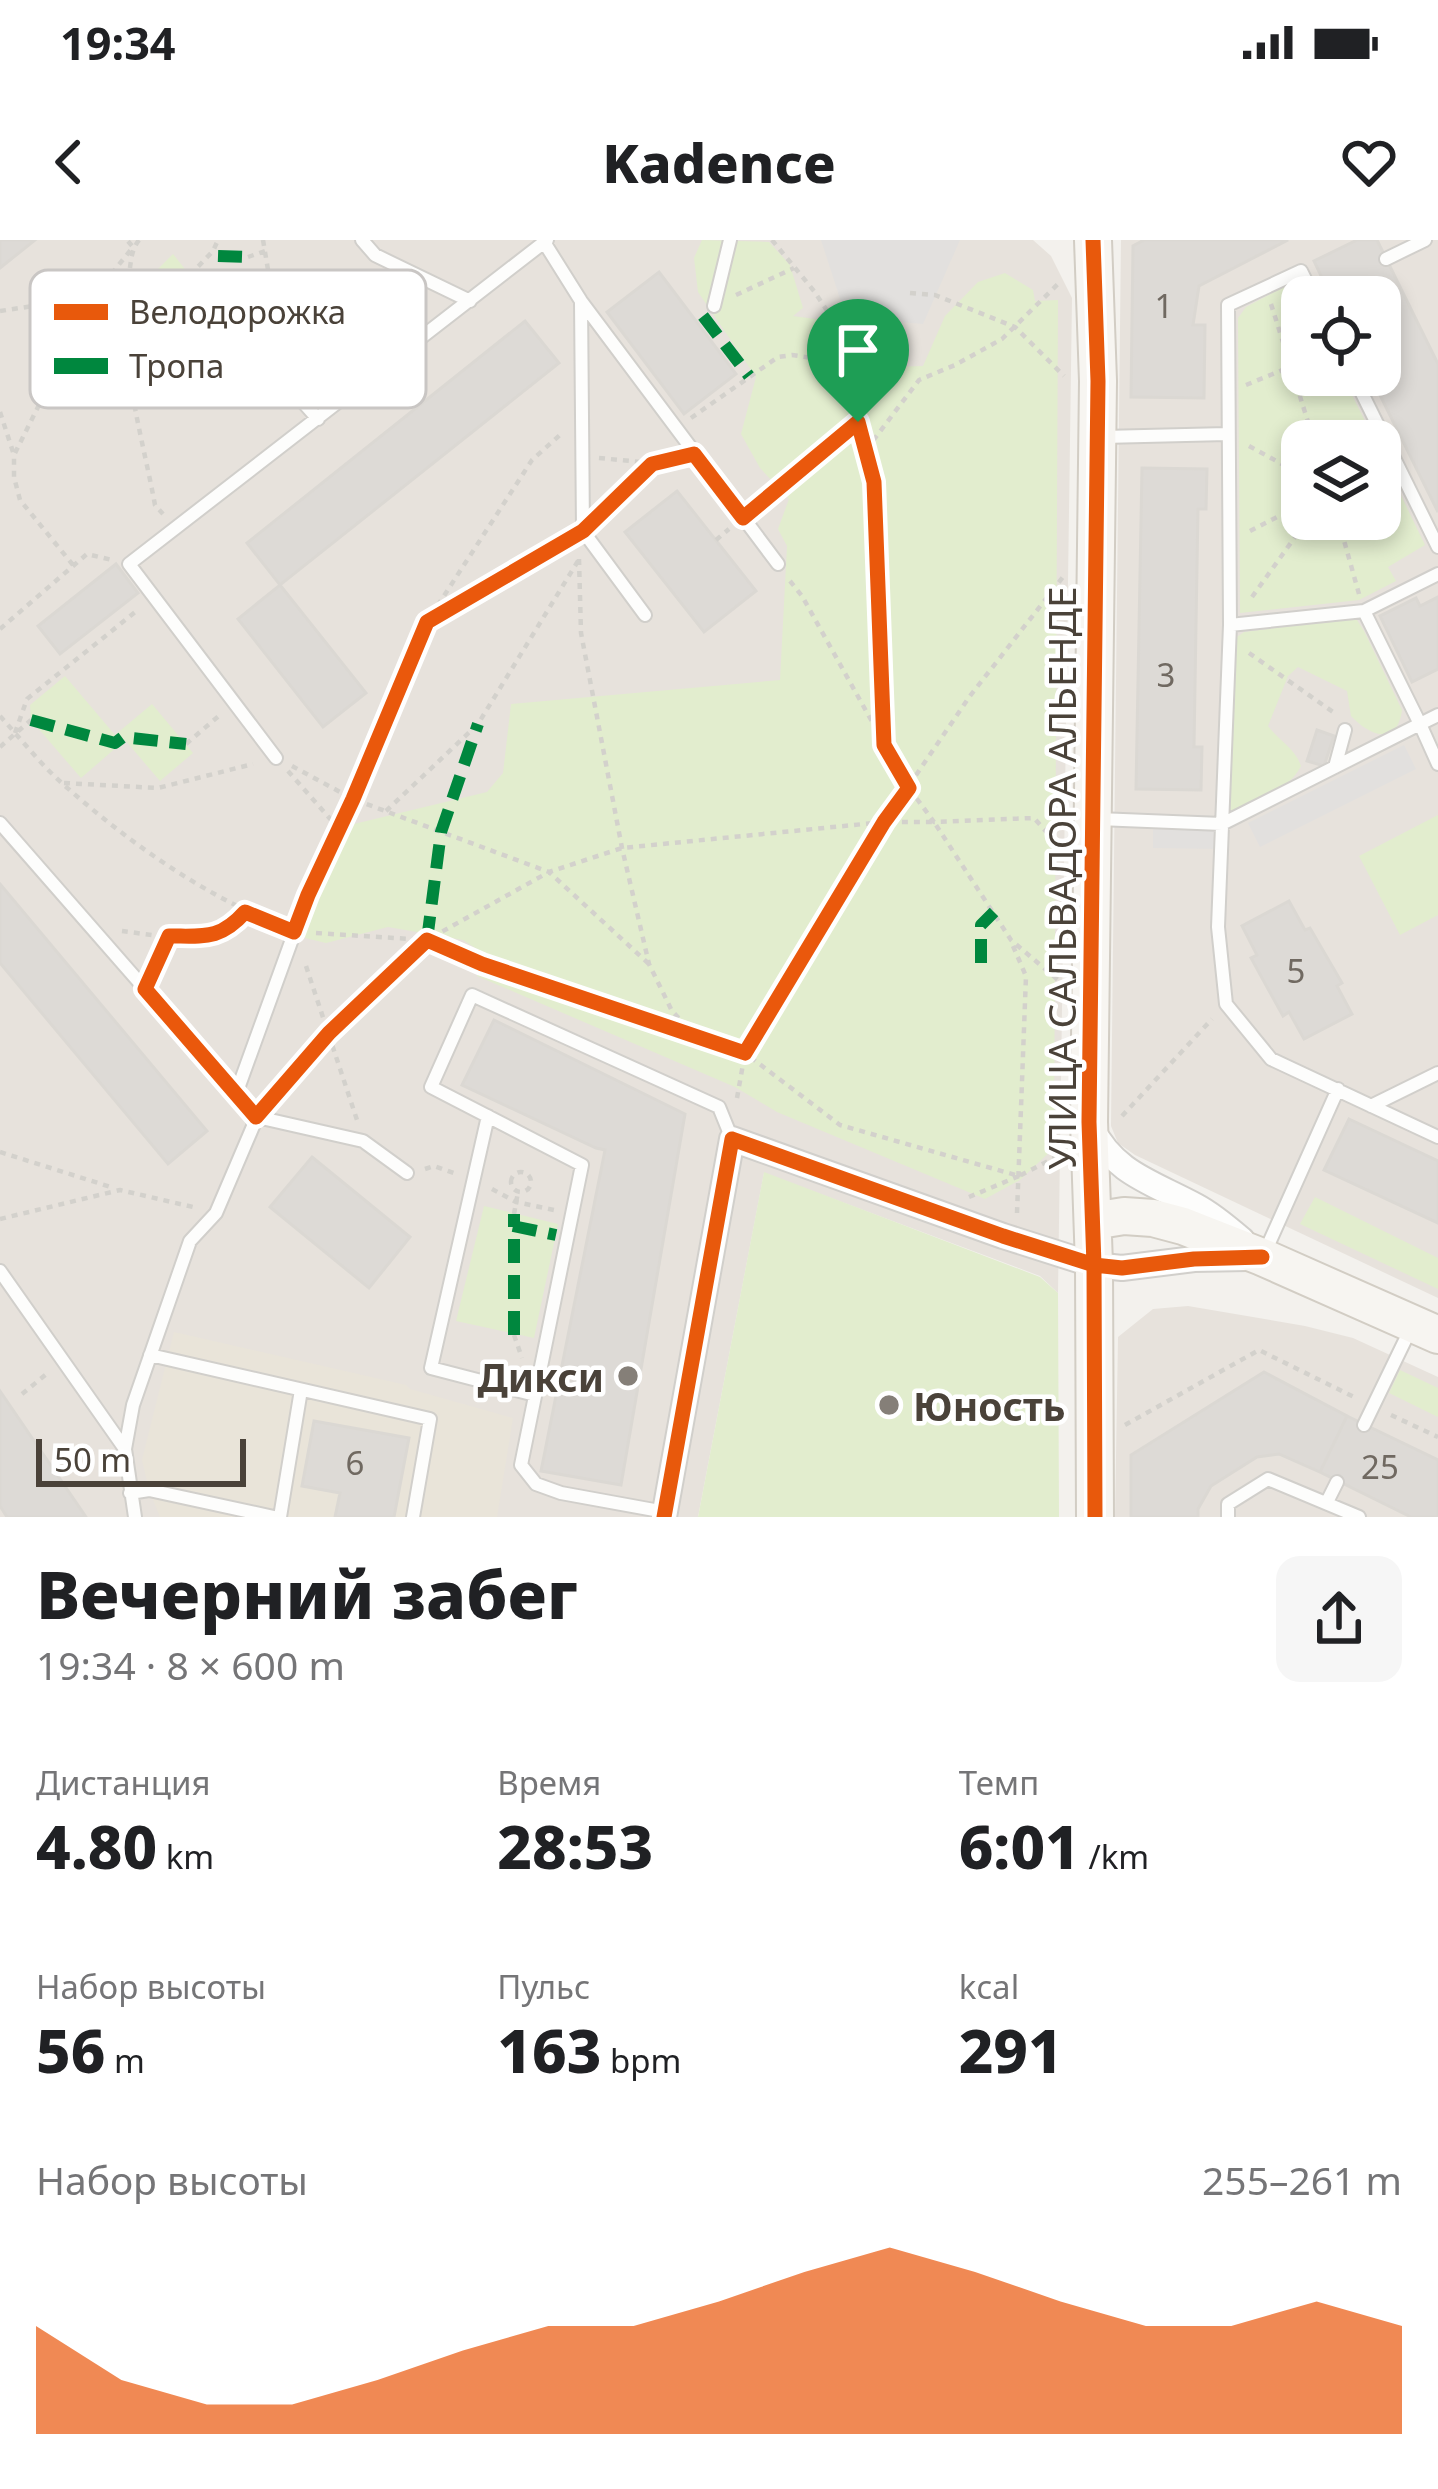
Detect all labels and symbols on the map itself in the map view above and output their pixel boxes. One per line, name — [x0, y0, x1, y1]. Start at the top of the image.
legend — [30, 270, 426, 408]
house number: 1 — [1155, 283, 1173, 328]
text: Велодорожка — [129, 289, 346, 334]
pin — [807, 299, 909, 422]
text: Тропа — [129, 343, 224, 388]
street label: УЛИЦА САЛЬВАДОРА АЛЬЕНДЕ — [1034, 586, 1087, 1170]
house number: 3 — [1157, 652, 1175, 697]
house number: 5 — [1287, 948, 1305, 993]
place label: Дикси — [477, 1350, 604, 1403]
marker: Дикси — [615, 1363, 641, 1389]
place label: Юность — [913, 1379, 1066, 1432]
marker: Юность — [876, 1392, 902, 1418]
scale bar — [36, 1433, 246, 1486]
house number: 6 — [346, 1440, 364, 1485]
house number: 25 — [1361, 1444, 1399, 1489]

